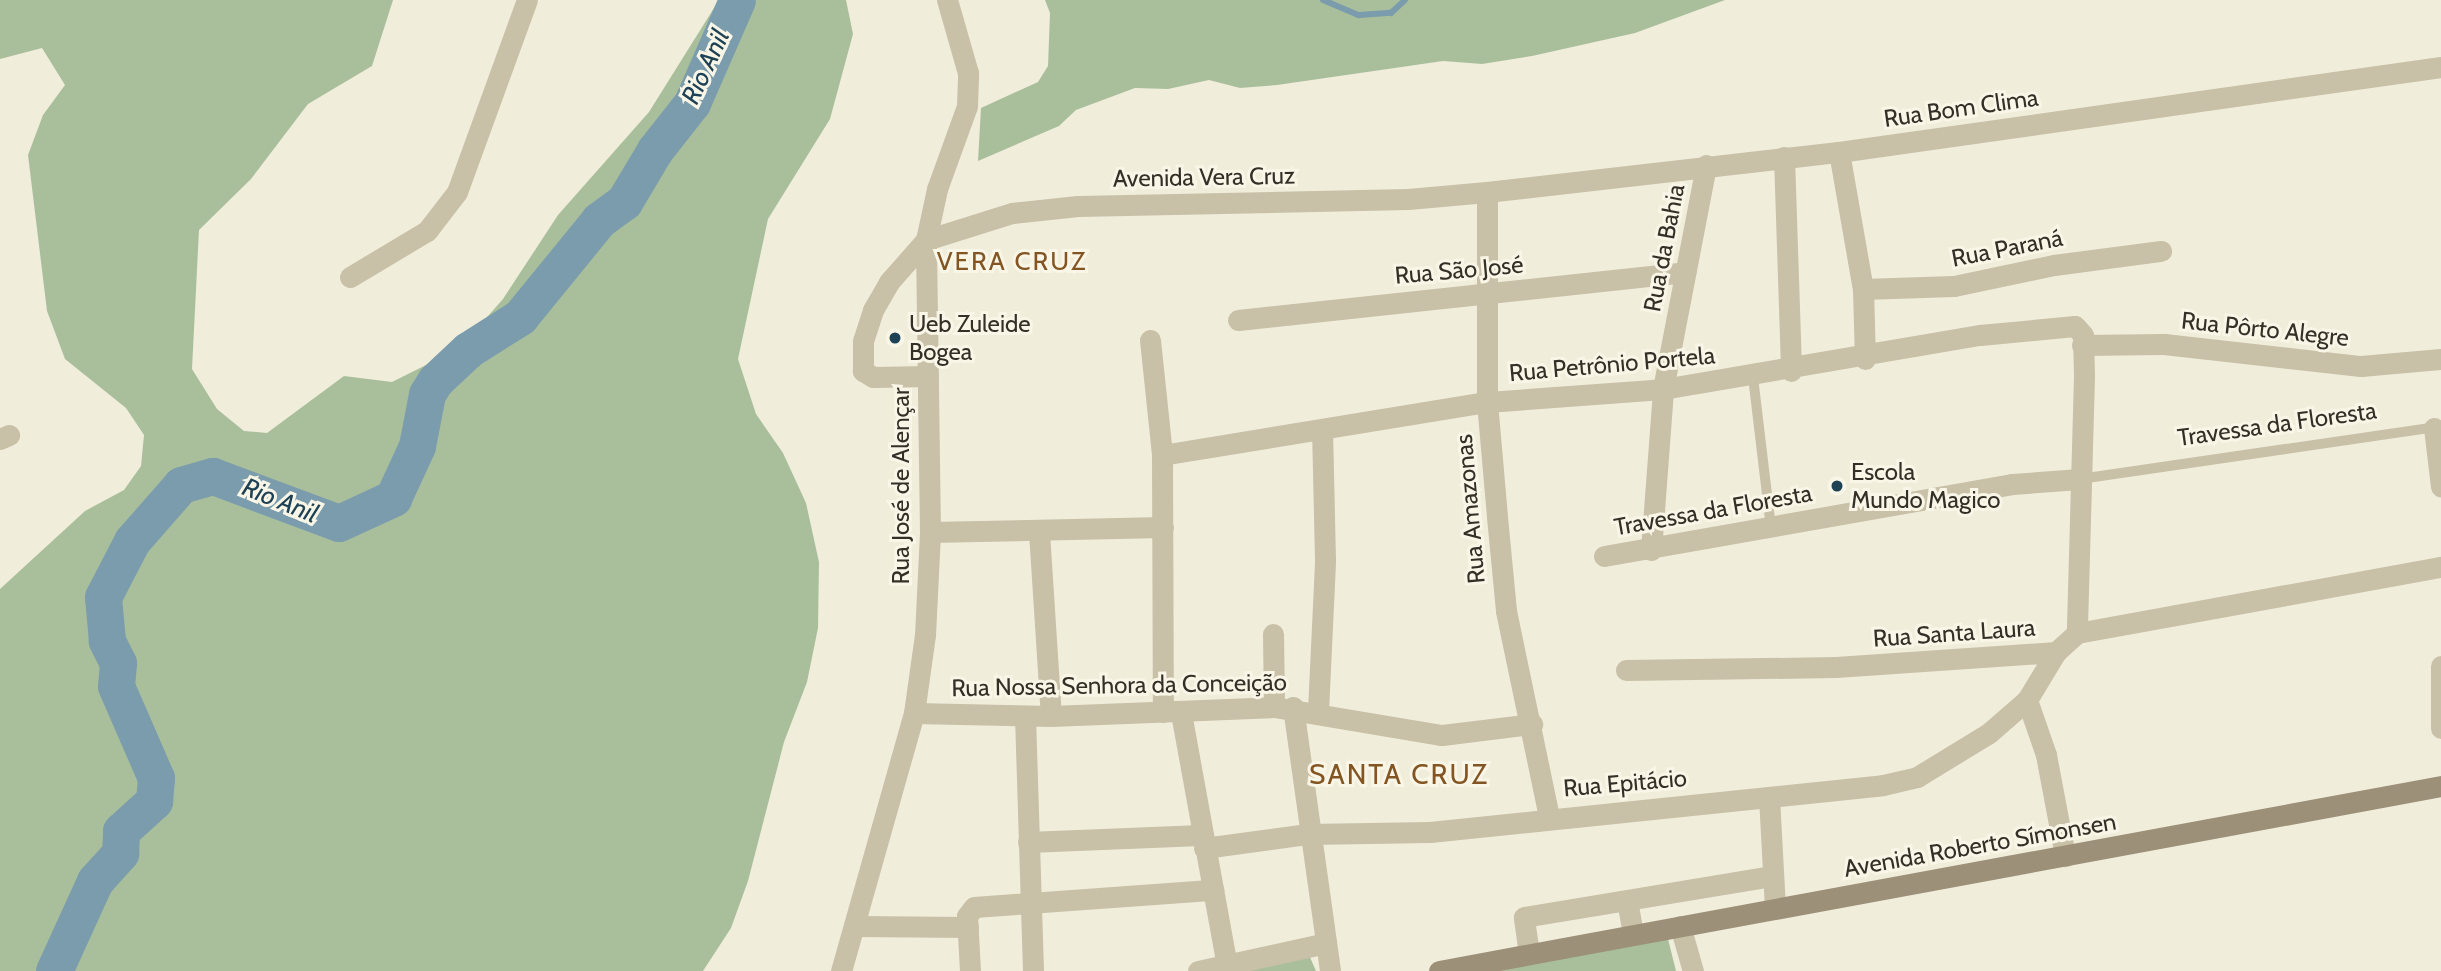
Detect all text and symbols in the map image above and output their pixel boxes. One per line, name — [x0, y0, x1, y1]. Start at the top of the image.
water label: Rio Anil — [675, 25, 737, 109]
street label: Rua Bom Clima — [1882, 83, 2040, 133]
street label: Avenida Vera Cruz — [1113, 161, 1295, 193]
street label: Rua da Bahia — [1638, 182, 1690, 314]
street label: Rua Paraná — [1949, 223, 2065, 273]
district label: VERA CRUZ — [938, 246, 1086, 278]
street label: Rua São José — [1393, 250, 1525, 290]
street label: Rua Pôrto Alegre — [2180, 306, 2350, 352]
place label: Ueb Zuleide Bogea — [909, 310, 1031, 366]
marker: Ueb Zuleide Bogea — [887, 330, 903, 346]
street label: Rua Petrônio Portela — [1508, 341, 1716, 387]
street label: Rua José de Alençar — [887, 387, 915, 585]
street label: Travessa da Floresta — [2176, 396, 2378, 452]
street label: Rua Amazonas — [1449, 433, 1491, 585]
place label: Escola Mundo Magico — [1851, 458, 2000, 514]
water label: Rio Anil — [238, 472, 322, 530]
street label: Travessa da Floresta — [1612, 478, 1814, 542]
marker: Escola Mundo Magico — [1829, 478, 1845, 494]
street label: Rua Santa Laura — [1872, 613, 2036, 653]
street label: Rua Nossa Senhora da Conceição — [951, 668, 1287, 702]
district label: SANTA CRUZ — [1310, 757, 1488, 791]
street label: Rua Epitácio — [1562, 763, 1688, 803]
street label: Avenida Roberto Símonsen — [1842, 807, 2118, 883]

